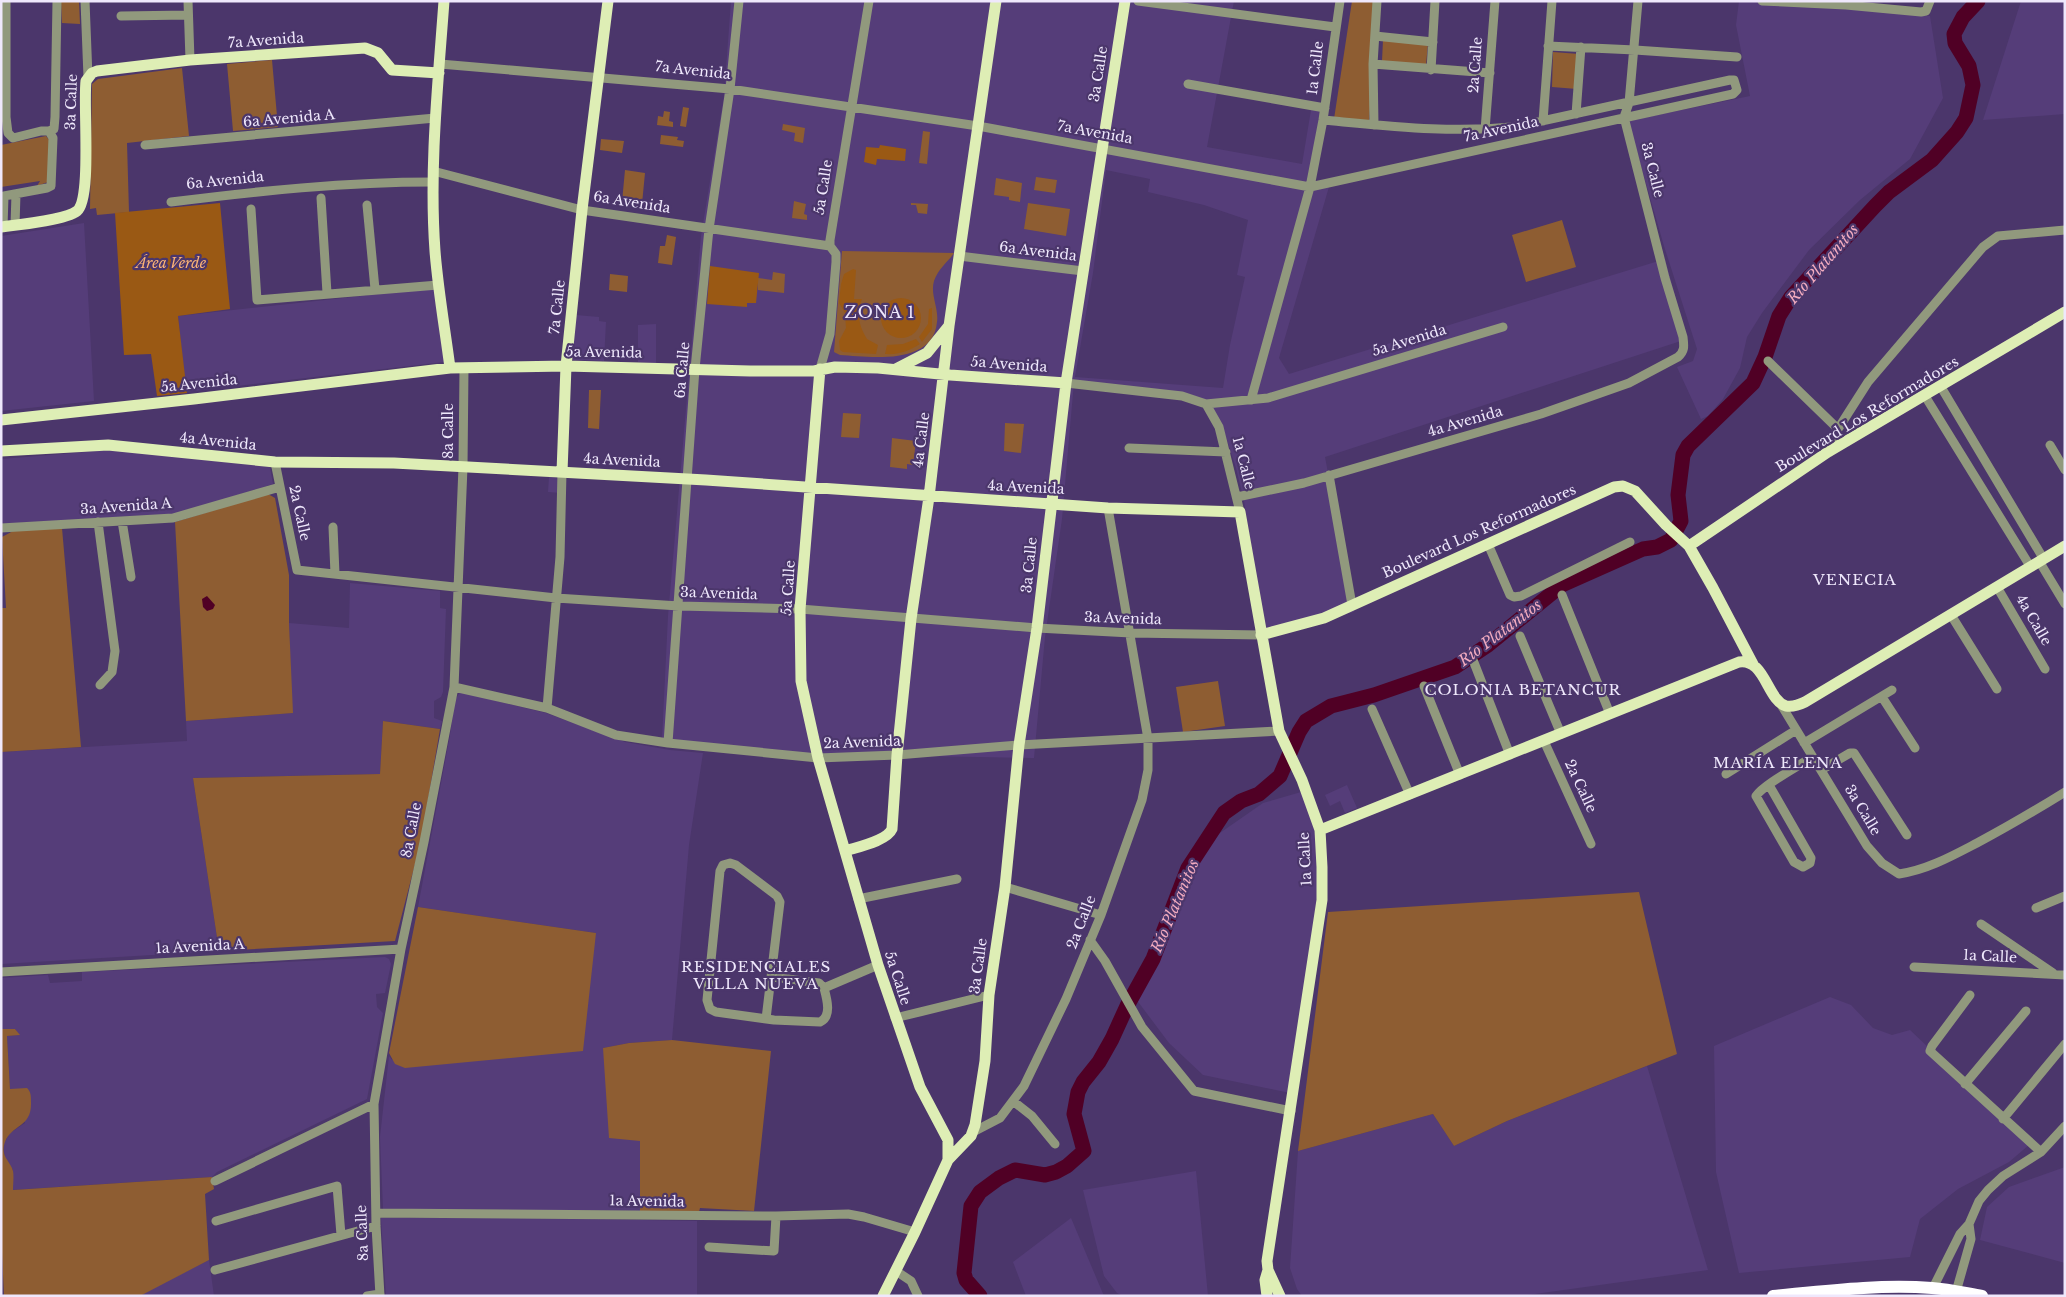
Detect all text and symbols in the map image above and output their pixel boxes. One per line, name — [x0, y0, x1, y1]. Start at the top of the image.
street label: 7a Avenida — [227, 28, 305, 52]
street label: 2a Calle — [1464, 36, 1486, 94]
street label: 1a Calle — [1303, 40, 1327, 96]
street label: 3a Calle — [1085, 45, 1111, 103]
street label: 7a Avenida — [654, 57, 732, 83]
street label: 3a Calle — [61, 74, 81, 130]
street label: 6a Avenida A — [242, 105, 336, 131]
street label: 7a Avenida — [1462, 112, 1540, 146]
street label: 7a Avenida — [1056, 117, 1134, 148]
street label: 3a Calle — [1637, 140, 1669, 200]
street label: 5a Calle — [810, 158, 836, 216]
street label: 6a Avenida — [185, 167, 265, 193]
street label: 6a Avenida — [592, 187, 672, 217]
water label: Río Platanitos — [1782, 220, 1863, 308]
street label: 6a Avenida — [998, 237, 1078, 265]
park label: Área Verde — [134, 254, 207, 272]
street label: 7a Calle — [545, 279, 569, 335]
district label: ZONA 1 — [845, 302, 915, 322]
street label: 5a Avenida — [1370, 320, 1449, 360]
street label: 6a Calle — [671, 341, 693, 399]
street label: 5a Avenida — [565, 342, 643, 362]
street label: 5a Avenida — [970, 352, 1048, 376]
street label: Boulevard Los Reformadores — [1772, 352, 1962, 476]
street label: 5a Avenida — [160, 370, 238, 396]
street label: 4a Avenida — [1425, 402, 1505, 440]
street label: 8a Calle — [439, 403, 457, 459]
street label: 4a Calle — [909, 411, 933, 469]
street label: 4a Avenida — [179, 428, 258, 454]
street label: 1a Calle — [1229, 435, 1259, 491]
street label: 4a Avenida — [583, 449, 661, 471]
street label: 4a Avenida — [987, 476, 1065, 498]
street label: Boulevard Los Reformadores — [1379, 480, 1579, 582]
street label: 2a Calle — [285, 484, 315, 542]
street label: 3a Avenida A — [80, 494, 173, 518]
street label: 3a Calle — [1017, 536, 1041, 594]
street label: 5a Calle — [777, 560, 799, 616]
district label: VENECIA — [1812, 570, 1897, 589]
street label: 3a Avenida — [680, 583, 758, 603]
street label: 4a Calle — [2012, 591, 2056, 649]
water label: Río Platanitos — [1454, 595, 1545, 671]
street label: 3a Avenida — [1084, 608, 1162, 628]
district label: COLONIA BETANCUR — [1425, 680, 1622, 699]
street label: 2a Avenida — [823, 732, 901, 752]
district label: MARÍA ELENA — [1713, 753, 1843, 772]
street label: 2a Calle — [1561, 757, 1601, 815]
street label: 3a Calle — [1841, 781, 1885, 839]
street label: 8a Calle — [397, 801, 425, 859]
street label: 1a Calle — [1295, 832, 1315, 886]
water label: Río Platanitos — [1146, 856, 1203, 956]
street label: 2a Calle — [1062, 892, 1100, 952]
street label: 1a Avenida A — [155, 935, 245, 957]
street label: 3a Calle — [965, 937, 991, 995]
street label: 1a Calle — [1963, 946, 2017, 966]
street label: 5a Calle — [881, 949, 915, 1007]
district label: RESIDENCIALES VILLA NUEVA — [681, 957, 831, 993]
street label: 1a Avenida — [609, 1191, 685, 1211]
street label: 8a Calle — [352, 1205, 372, 1261]

